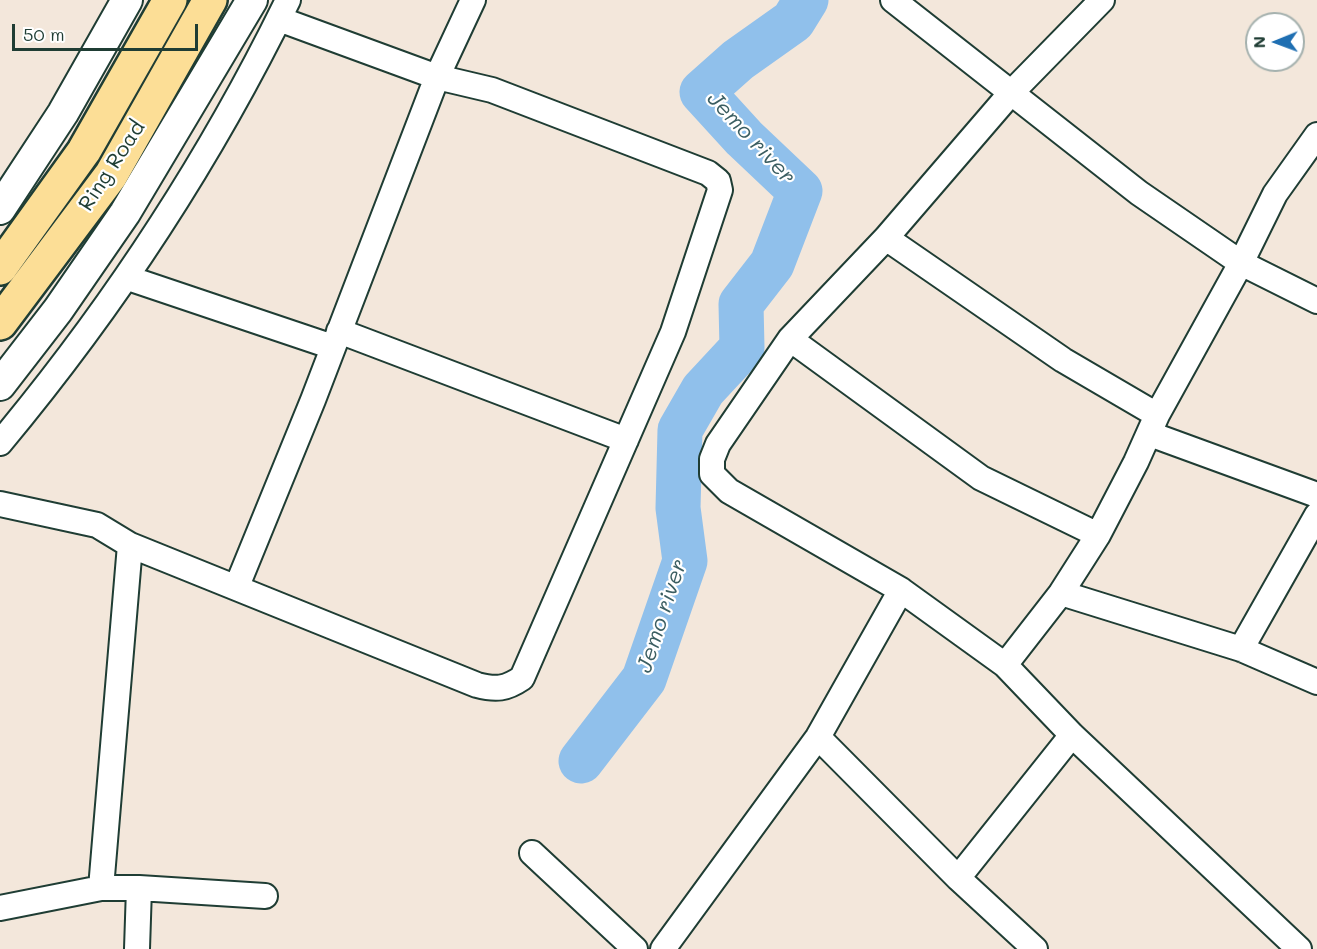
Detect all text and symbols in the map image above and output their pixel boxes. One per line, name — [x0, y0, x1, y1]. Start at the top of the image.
scale bar — [15, 12, 201, 50]
north arrow — [1245, 12, 1305, 72]
text: 50 m — [23, 22, 65, 46]
text: N — [1248, 36, 1269, 49]
water label: Jemo river — [701, 86, 801, 190]
street label: Ring Road — [73, 116, 151, 216]
water label: Jemo river — [631, 556, 693, 676]

